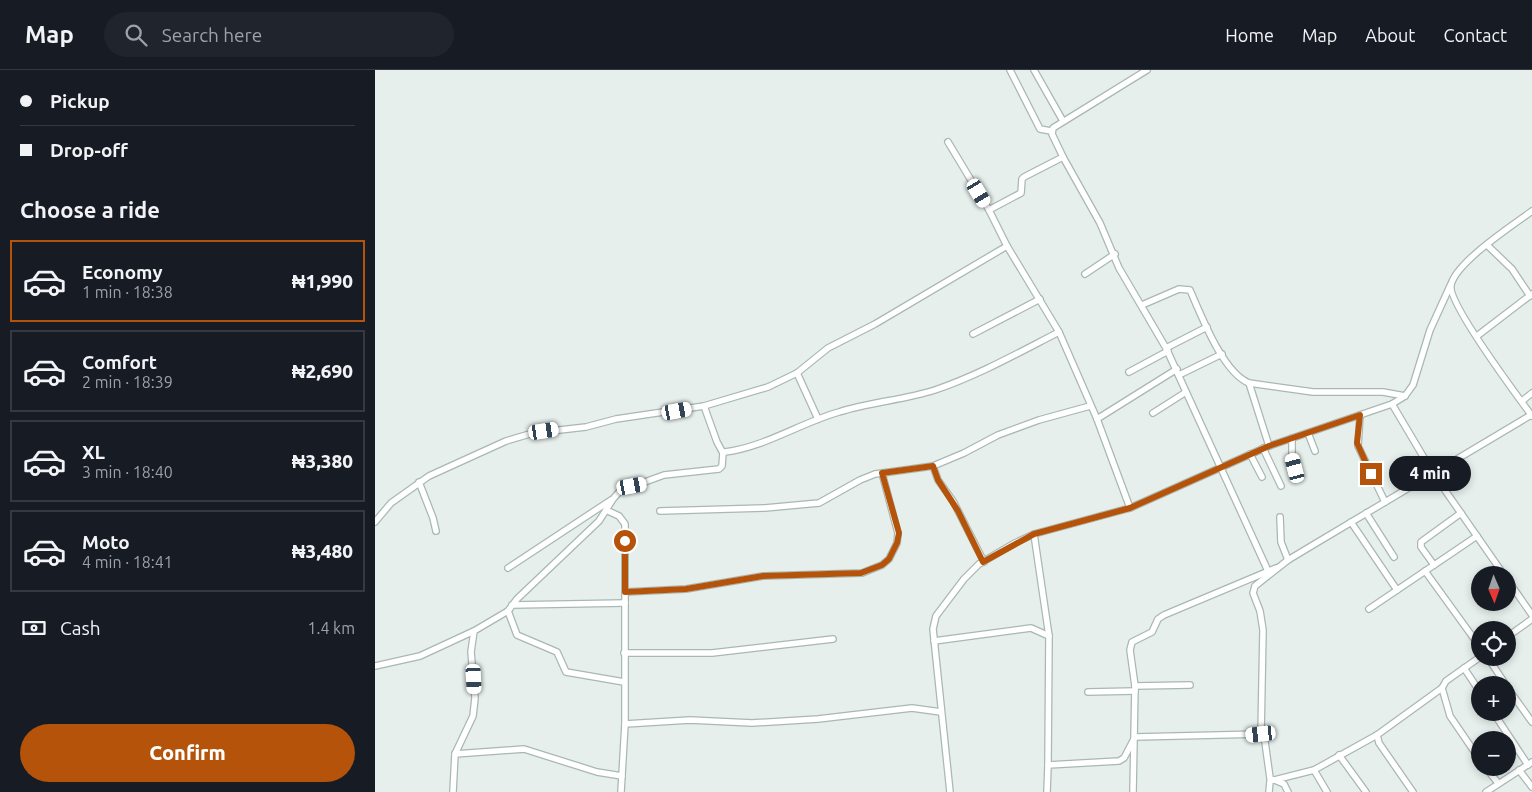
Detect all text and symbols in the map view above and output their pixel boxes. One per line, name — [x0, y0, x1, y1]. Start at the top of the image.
search box — [104, 12, 454, 57]
text: Map — [25, 21, 74, 48]
icon: search — [122, 21, 150, 49]
text: Search here — [162, 24, 262, 46]
text: Home — [1225, 25, 1274, 45]
text: Map — [1302, 25, 1337, 45]
text: About — [1365, 25, 1415, 45]
text: Contact — [1443, 25, 1507, 45]
text: Pickup — [50, 90, 110, 112]
text: Drop-off — [50, 139, 128, 161]
car — [964, 176, 993, 210]
text: Choose a ride — [20, 197, 160, 222]
icon: car — [22, 259, 67, 304]
text: Economy — [82, 261, 163, 283]
text: ₦1,990 — [292, 270, 353, 292]
text: 1 min · 18:38 — [82, 283, 173, 301]
icon: car — [22, 349, 67, 394]
text: Comfort — [82, 351, 157, 373]
text: ₦2,690 — [292, 360, 353, 382]
text: 2 min · 18:39 — [82, 373, 173, 391]
car — [660, 401, 693, 421]
car — [528, 421, 559, 441]
icon: car — [22, 439, 67, 484]
text: XL — [82, 441, 105, 463]
text: ₦3,380 — [292, 450, 353, 472]
car — [1283, 452, 1306, 484]
callout: 4 min — [1389, 456, 1471, 492]
text: 3 min · 18:40 — [82, 463, 173, 481]
route end — [1360, 463, 1382, 485]
text: 4 min — [1410, 464, 1450, 482]
car — [615, 476, 648, 496]
icon: car — [22, 529, 67, 574]
route start — [614, 530, 636, 552]
text: Moto — [82, 531, 130, 553]
text: ₦3,480 — [292, 540, 353, 562]
text: 4 min · 18:41 — [82, 553, 173, 571]
north arrow — [1471, 566, 1516, 611]
map controls — [1471, 566, 1516, 776]
icon: cash — [20, 614, 48, 642]
text: Cash — [60, 617, 101, 639]
text: 1.4 km — [307, 619, 355, 637]
button: locate — [1471, 621, 1516, 666]
car — [465, 664, 482, 694]
button: + — [1471, 676, 1516, 721]
button: Confirm — [20, 724, 355, 782]
car — [1245, 725, 1276, 743]
button: − — [1471, 731, 1516, 776]

